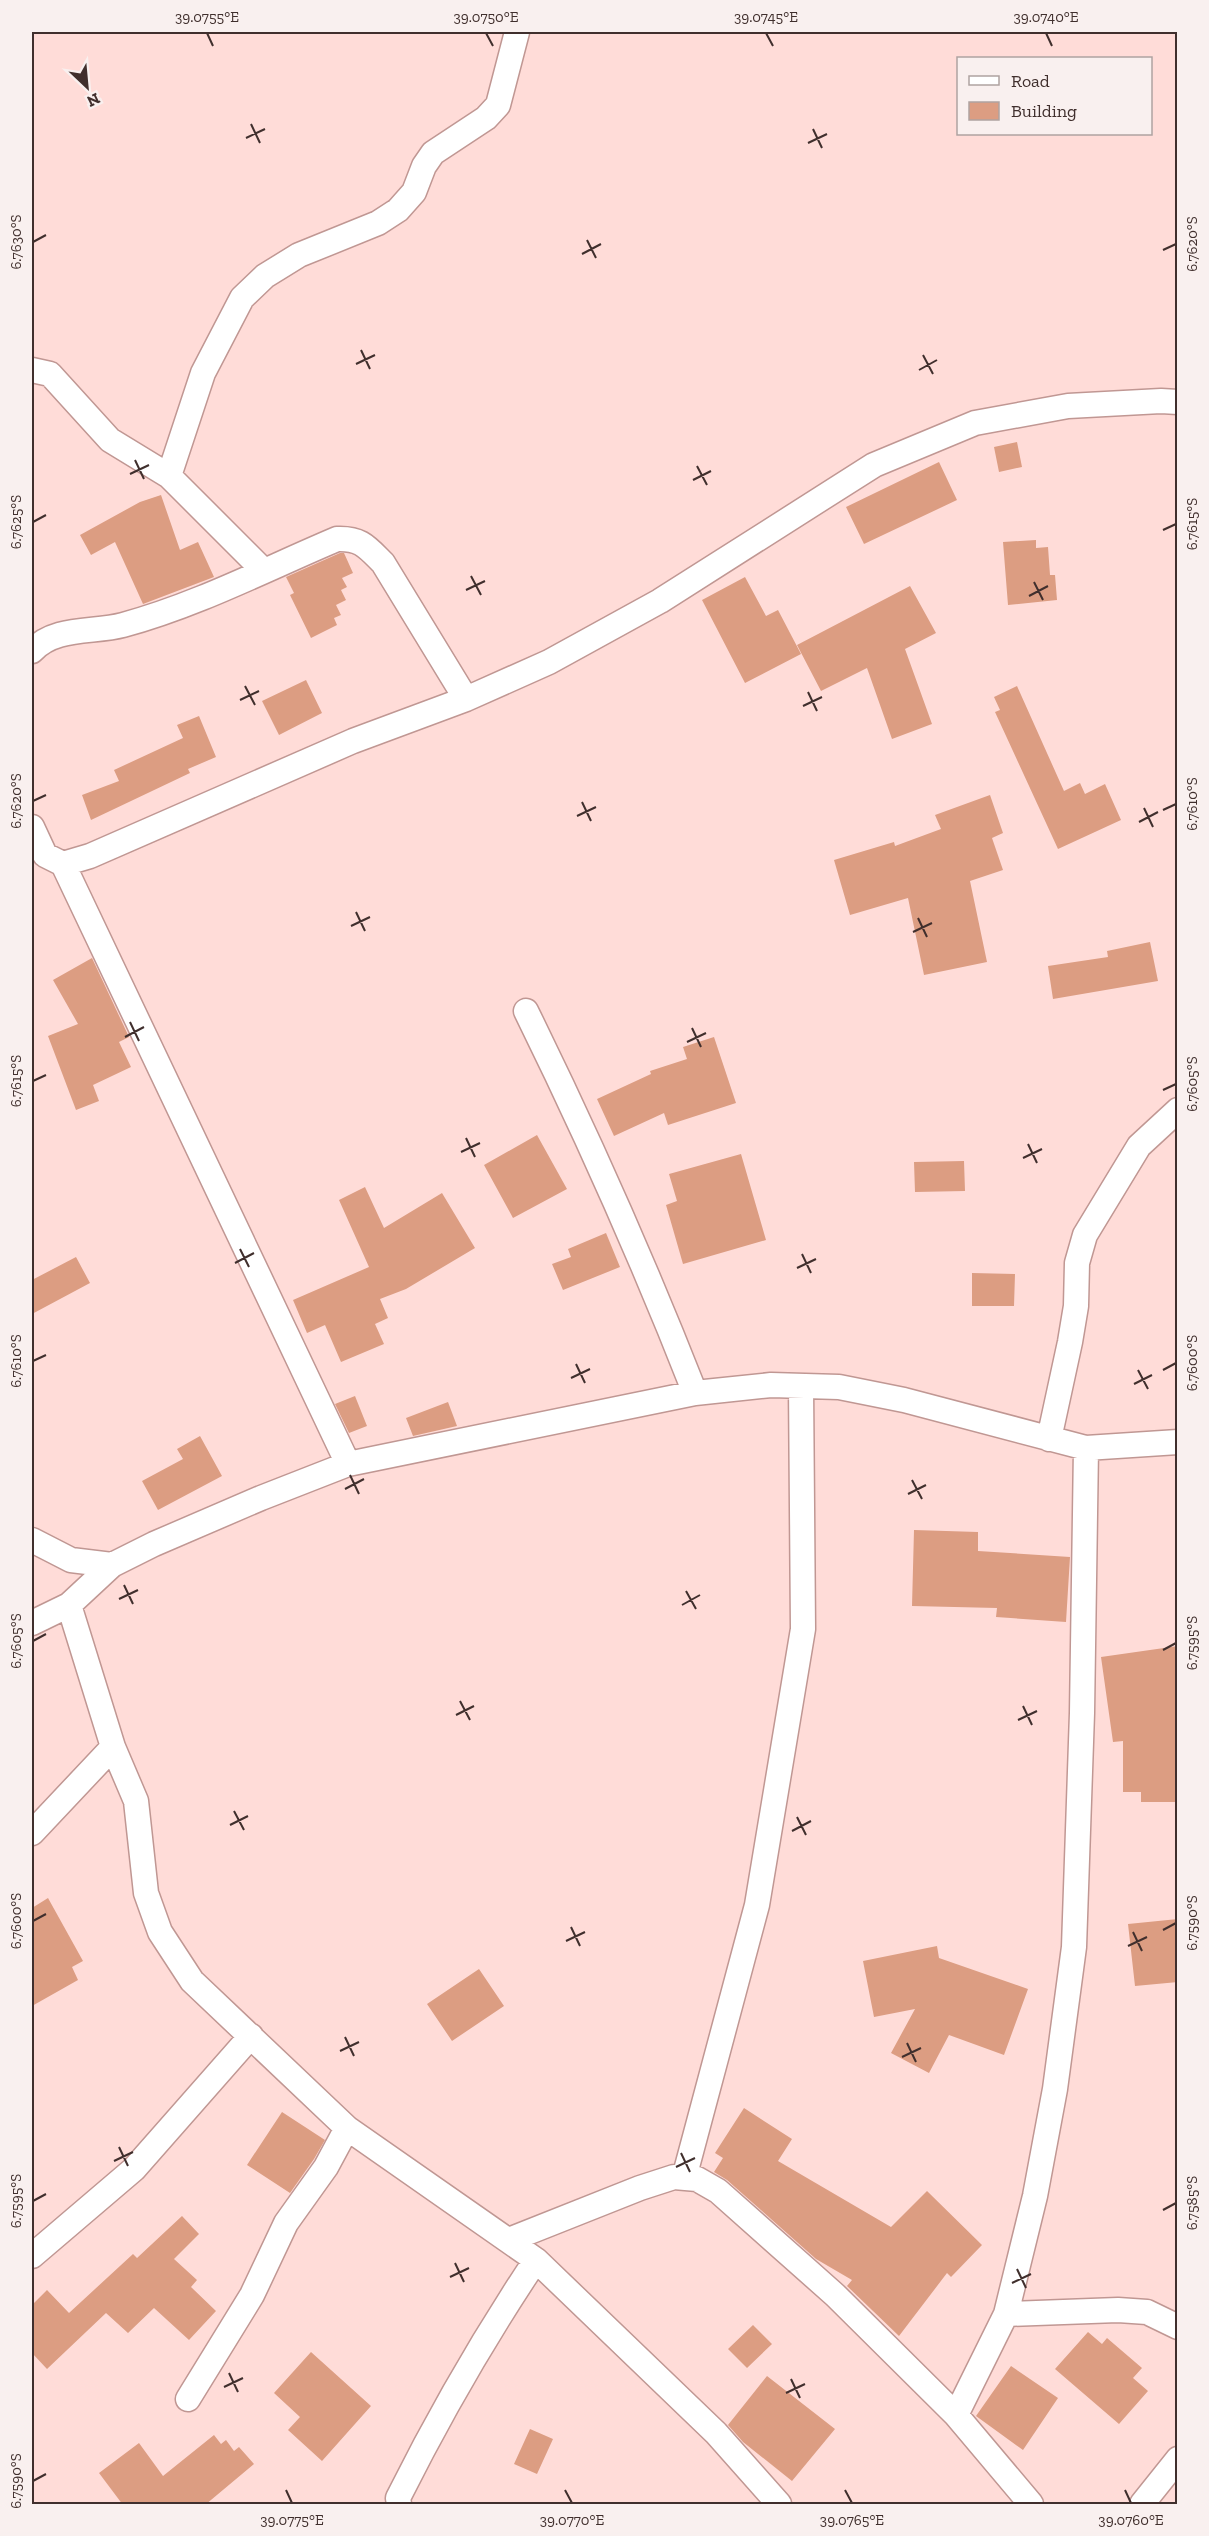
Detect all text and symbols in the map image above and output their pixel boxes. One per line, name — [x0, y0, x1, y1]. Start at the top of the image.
text: 39.0755°E — [175, 8, 239, 26]
text: 39.0750°E — [453, 8, 519, 26]
text: 39.0745°E — [734, 8, 798, 26]
text: 39.0740°E — [1013, 8, 1079, 26]
north arrow — [57, 57, 117, 117]
legend — [957, 57, 1152, 135]
text: Road — [1011, 70, 1050, 92]
text: N — [84, 89, 103, 111]
text: Building — [1011, 100, 1077, 122]
text: 6.7630°S — [7, 214, 25, 270]
text: 6.7620°S — [1183, 216, 1201, 272]
text: 6.7625°S — [7, 495, 25, 549]
text: 6.7615°S — [1183, 498, 1201, 550]
text: 6.7620°S — [7, 773, 25, 829]
text: 6.7610°S — [1183, 777, 1201, 831]
text: 6.7615°S — [7, 1055, 25, 1107]
text: 6.7605°S — [1183, 1056, 1201, 1112]
text: 6.7610°S — [7, 1334, 25, 1388]
text: 6.7600°S — [1183, 1335, 1201, 1391]
text: 6.7605°S — [7, 1613, 25, 1669]
text: 6.7595°S — [1183, 1616, 1201, 1670]
text: 6.7600°S — [7, 1893, 25, 1949]
text: 6.7590°S — [1183, 1895, 1201, 1951]
text: 6.7595°S — [7, 2174, 25, 2228]
text: 6.7585°S — [1183, 2176, 1201, 2230]
text: 6.7590°S — [7, 2453, 25, 2509]
text: 39.0775°E — [260, 2511, 324, 2529]
text: 39.0770°E — [540, 2511, 604, 2529]
text: 39.0765°E — [820, 2511, 884, 2529]
text: 39.0760°E — [1098, 2511, 1164, 2529]

